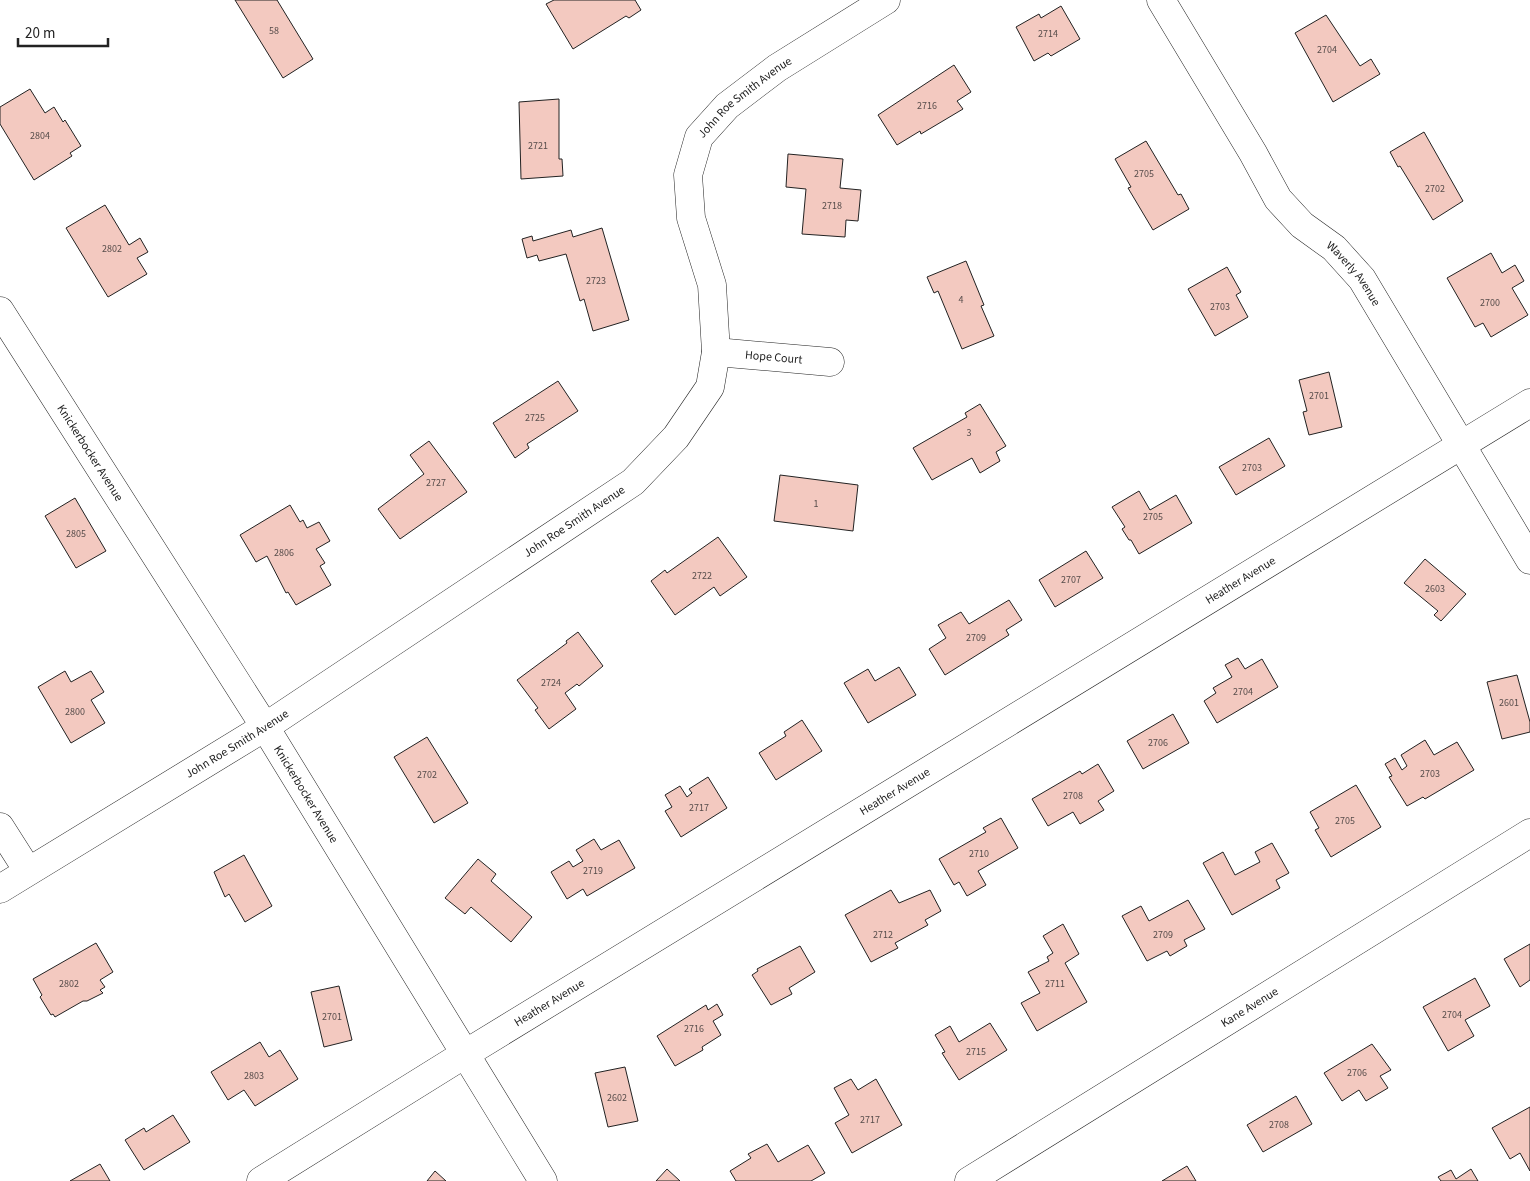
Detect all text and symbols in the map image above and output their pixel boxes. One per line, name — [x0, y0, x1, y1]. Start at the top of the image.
scale bar — [18, 15, 108, 47]
text: 20 m — [25, 23, 55, 44]
house number: 58 — [269, 24, 279, 38]
house number: 2714 — [1038, 27, 1058, 41]
house number: 2704 — [1317, 43, 1337, 57]
street label: John Roe Smith Avenue — [694, 53, 795, 142]
house number: 2716 — [917, 99, 937, 113]
house number: 2804 — [30, 129, 50, 143]
house number: 2721 — [528, 139, 548, 153]
house number: 2705 — [1134, 167, 1154, 181]
house number: 2702 — [1425, 182, 1445, 196]
house number: 2718 — [822, 199, 842, 213]
street label: Waverly Avenue — [1323, 237, 1384, 309]
house number: 2802 — [102, 242, 122, 256]
house number: 2723 — [586, 274, 606, 288]
house number: 4 — [959, 293, 964, 307]
house number: 2700 — [1480, 296, 1500, 310]
house number: 2703 — [1210, 300, 1230, 314]
street label: Hope Court — [744, 347, 803, 369]
house number: 2701 — [1309, 389, 1329, 403]
street label: Knickerbocker Avenue — [53, 401, 127, 505]
house number: 2725 — [525, 411, 545, 425]
house number: 3 — [967, 426, 972, 440]
house number: 2703 — [1242, 461, 1262, 475]
house number: 2727 — [426, 476, 446, 490]
street label: John Roe Smith Avenue — [520, 482, 629, 562]
house number: 1 — [814, 497, 819, 511]
house number: 2705 — [1143, 510, 1163, 524]
house number: 2805 — [66, 527, 86, 541]
house number: 2806 — [274, 546, 294, 560]
street label: Heather Avenue — [1202, 552, 1279, 609]
house number: 2722 — [692, 569, 712, 583]
house number: 2707 — [1061, 573, 1081, 587]
house number: 2603 — [1425, 582, 1445, 596]
house number: 2709 — [966, 631, 986, 645]
house number: 2724 — [541, 676, 561, 690]
house number: 2704 — [1233, 685, 1253, 699]
house number: 2601 — [1499, 696, 1519, 710]
house number: 2800 — [65, 705, 85, 719]
street label: John Roe Smith Avenue — [182, 705, 292, 783]
house number: 2706 — [1148, 736, 1168, 750]
street label: Knickerbocker Avenue — [269, 742, 342, 847]
street label: Heather Avenue — [857, 764, 933, 820]
house number: 2703 — [1420, 767, 1440, 781]
house number: 2702 — [417, 768, 437, 782]
house number: 2708 — [1063, 789, 1083, 803]
house number: 2717 — [689, 801, 709, 815]
house number: 2705 — [1335, 814, 1355, 828]
house number: 2710 — [969, 847, 989, 861]
house number: 2719 — [583, 864, 603, 878]
house number: 2712 — [873, 928, 893, 942]
house number: 2709 — [1153, 928, 1173, 942]
street label: Heather Avenue — [511, 975, 588, 1031]
house number: 2802 — [59, 977, 79, 991]
house number: 2711 — [1045, 977, 1065, 991]
street label: Kane Avenue — [1218, 983, 1282, 1032]
house number: 2704 — [1442, 1008, 1462, 1022]
house number: 2701 — [322, 1010, 342, 1024]
house number: 2716 — [684, 1022, 704, 1036]
house number: 2715 — [966, 1045, 986, 1059]
house number: 2706 — [1347, 1066, 1367, 1080]
house number: 2803 — [244, 1069, 264, 1083]
house number: 2602 — [607, 1091, 627, 1105]
house number: 2717 — [860, 1113, 880, 1127]
house number: 2708 — [1269, 1118, 1289, 1132]

